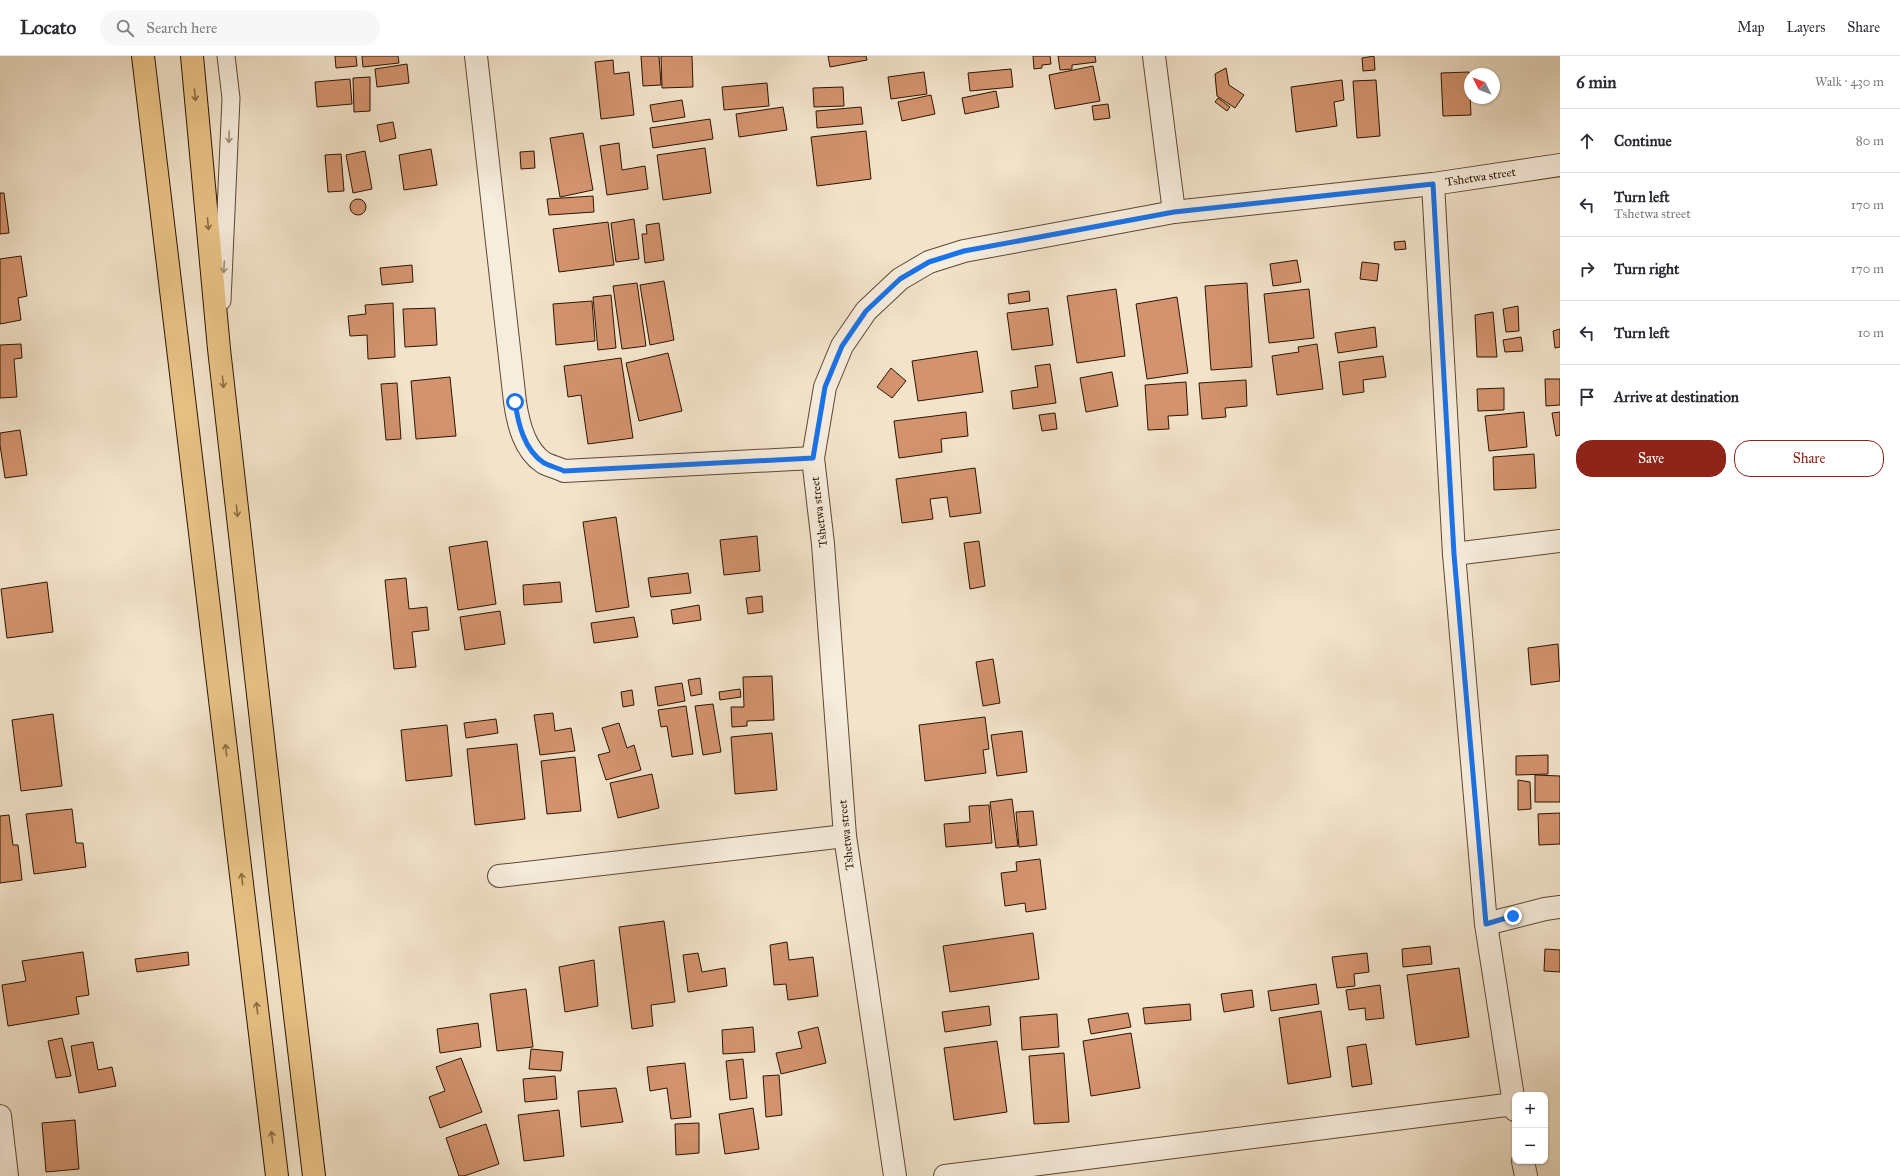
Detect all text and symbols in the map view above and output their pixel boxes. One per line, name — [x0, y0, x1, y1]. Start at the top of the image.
search box — [100, 10, 380, 46]
text: Locato — [20, 16, 76, 39]
icon: search — [114, 17, 136, 39]
text: Search here — [146, 19, 217, 37]
text: Map — [1737, 19, 1765, 36]
text: Layers — [1787, 19, 1825, 36]
text: Share — [1847, 19, 1880, 36]
north arrow — [1464, 68, 1500, 104]
text: 6 min — [1576, 72, 1617, 93]
text: Walk · 430 m — [1815, 74, 1884, 90]
one-way arrow — [192, 88, 199, 101]
one-way arrow — [226, 130, 233, 143]
icon: ahead — [1576, 130, 1598, 152]
text: Continue — [1614, 132, 1672, 150]
text: 80 m — [1856, 133, 1884, 149]
street label: Tshetwa street — [1444, 165, 1517, 189]
text: Turn left — [1614, 188, 1670, 206]
icon: left — [1576, 194, 1598, 216]
text: 170 m — [1851, 197, 1884, 213]
text: Tshetwa street — [1614, 206, 1691, 222]
one-way arrow — [204, 217, 211, 230]
icon: right — [1576, 258, 1598, 280]
one-way arrow — [221, 260, 228, 273]
text: Turn right — [1614, 260, 1679, 278]
text: 170 m — [1851, 261, 1884, 277]
icon: left — [1576, 322, 1598, 344]
text: Turn left — [1614, 324, 1670, 342]
text: 10 m — [1858, 325, 1884, 341]
one-way arrow — [219, 375, 227, 388]
icon: arrive — [1576, 386, 1598, 408]
text: Arrive at destination — [1614, 388, 1739, 406]
route start — [506, 393, 524, 411]
button: Save — [1576, 440, 1726, 477]
button: Share — [1734, 440, 1884, 477]
street label: Tshetwa street — [808, 475, 830, 548]
one-way arrow — [234, 504, 241, 517]
one-way arrow — [223, 744, 230, 757]
street label: Tshetwa street — [835, 798, 857, 871]
one-way arrow — [239, 873, 246, 886]
route end — [1504, 907, 1522, 925]
one-way arrow — [254, 1002, 261, 1015]
map controls — [1512, 1092, 1548, 1164]
button: + — [1512, 1092, 1548, 1128]
button: − — [1512, 1128, 1548, 1164]
one-way arrow — [269, 1131, 276, 1144]

